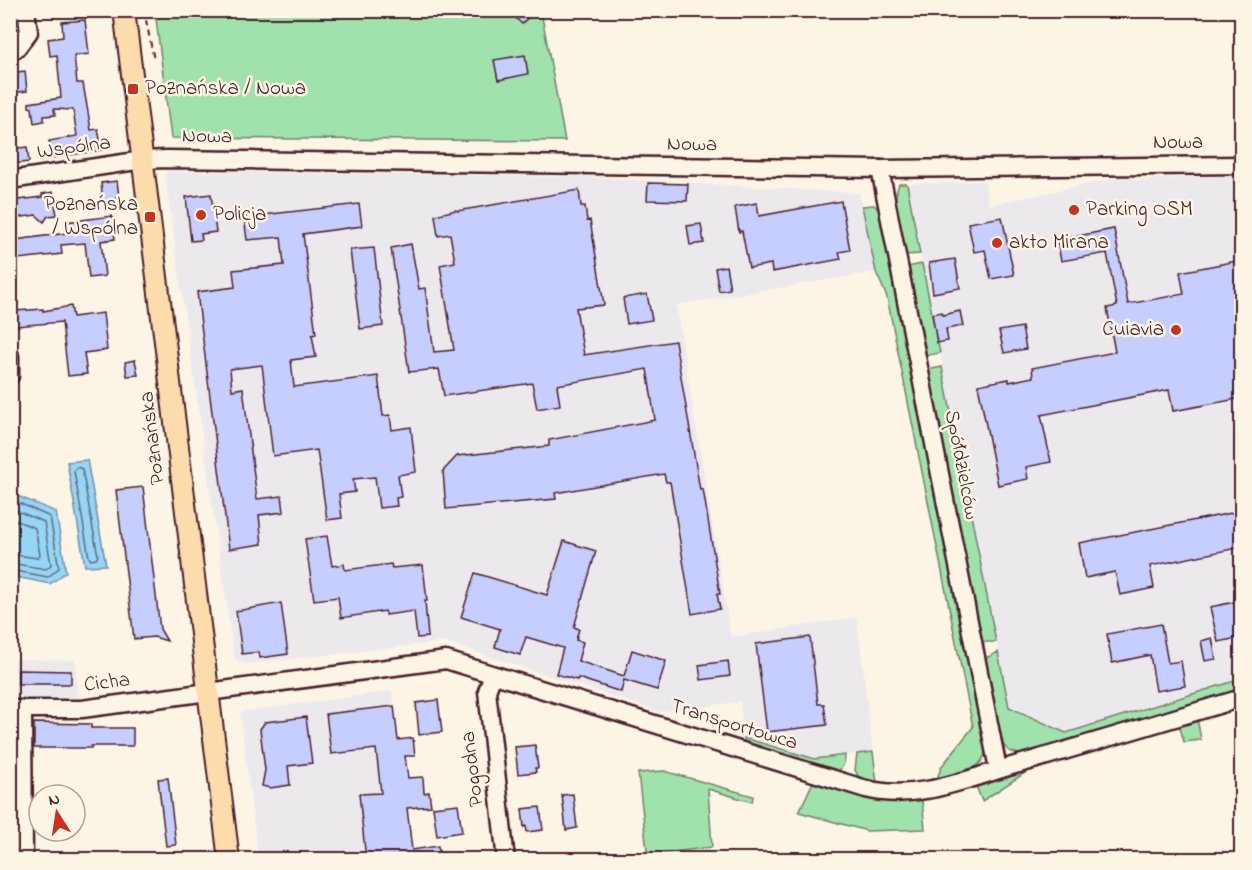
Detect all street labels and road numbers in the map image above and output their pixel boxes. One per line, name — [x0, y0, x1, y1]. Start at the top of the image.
street label: Nowa — [182, 122, 232, 152]
street label: Wspólna — [35, 128, 113, 168]
street label: Nowa — [1153, 128, 1203, 158]
street label: Nowa — [667, 130, 717, 160]
street label: Poznańska — [132, 390, 174, 486]
street label: Spółdzielców — [936, 408, 986, 522]
street label: Cicha — [82, 665, 132, 701]
street label: Transportowca — [666, 691, 802, 759]
street label: Pogodna — [453, 729, 494, 808]

